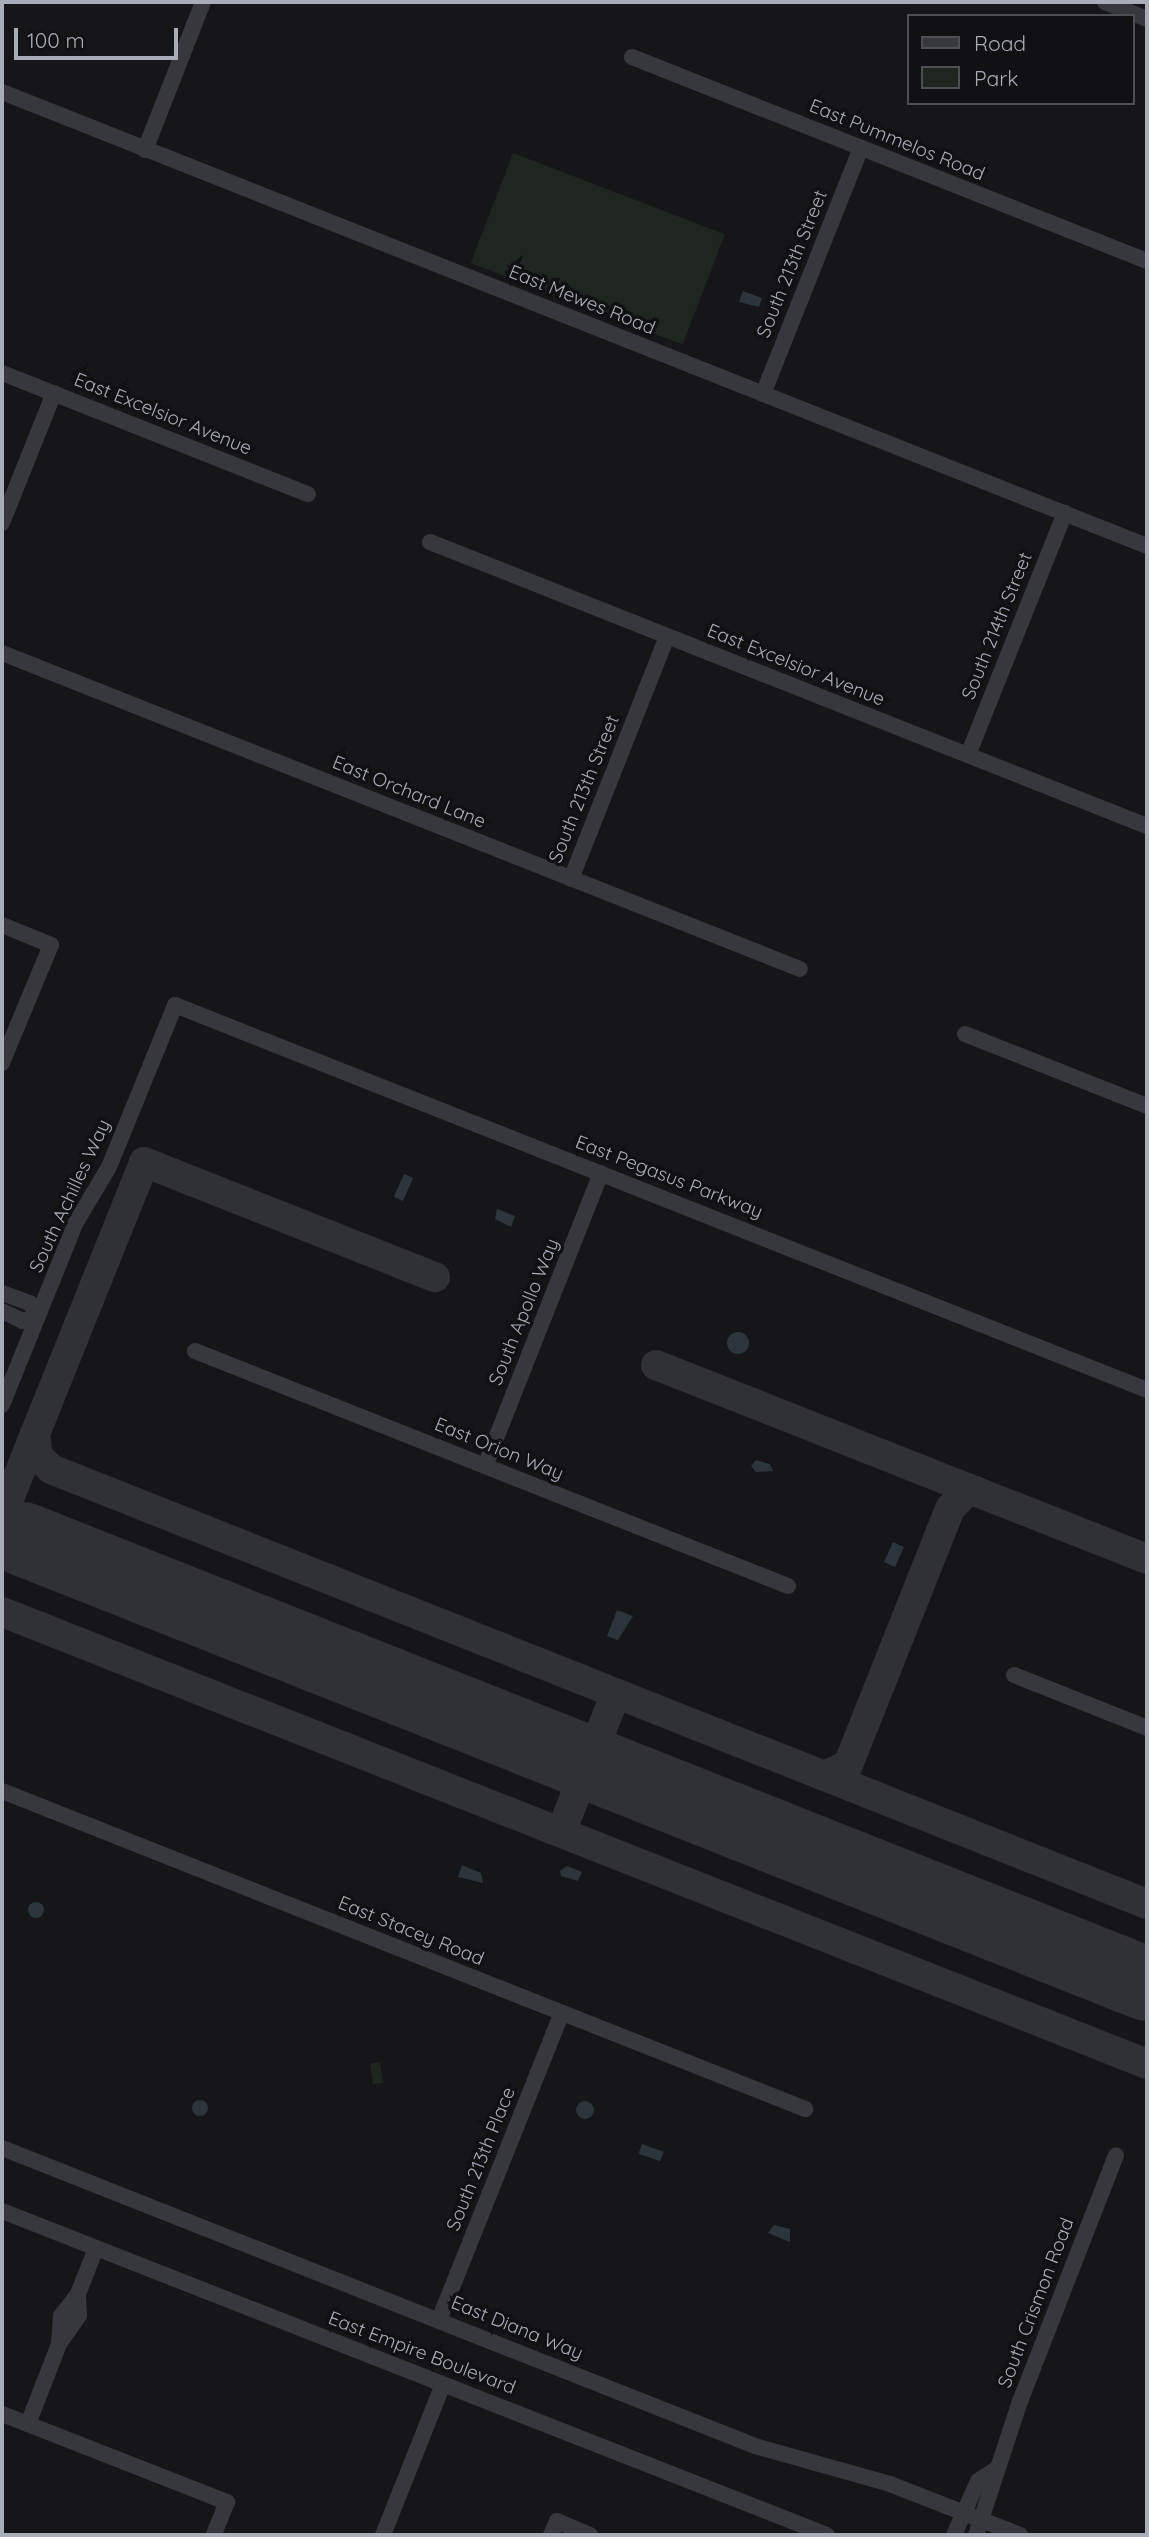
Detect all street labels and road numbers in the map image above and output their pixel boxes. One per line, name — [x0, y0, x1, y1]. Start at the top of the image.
street label: East Pummelos Road — [806, 94, 988, 186]
street label: South 213th Street — [752, 187, 832, 341]
street label: East Mewes Road — [506, 260, 658, 340]
street label: East Excelsior Avenue — [71, 368, 255, 460]
street label: South 214th Street — [957, 549, 1037, 703]
street label: East Excelsior Avenue — [704, 619, 888, 711]
street label: South 213th Street — [544, 712, 624, 866]
street label: East Orchard Lane — [329, 751, 489, 833]
street label: South Achilles Way — [25, 1116, 115, 1276]
street label: East Pegasus Parkway — [572, 1131, 766, 1223]
street label: South Apollo Way — [484, 1235, 564, 1389]
street label: East Orion Way — [431, 1413, 567, 1485]
street label: East Stacey Road — [335, 1891, 487, 1971]
street label: South 213th Place — [442, 2084, 520, 2234]
street label: South Crismon Road — [993, 2215, 1079, 2391]
street label: East Diana Way — [448, 2291, 586, 2365]
street label: East Empire Boulevard — [325, 2307, 519, 2399]

